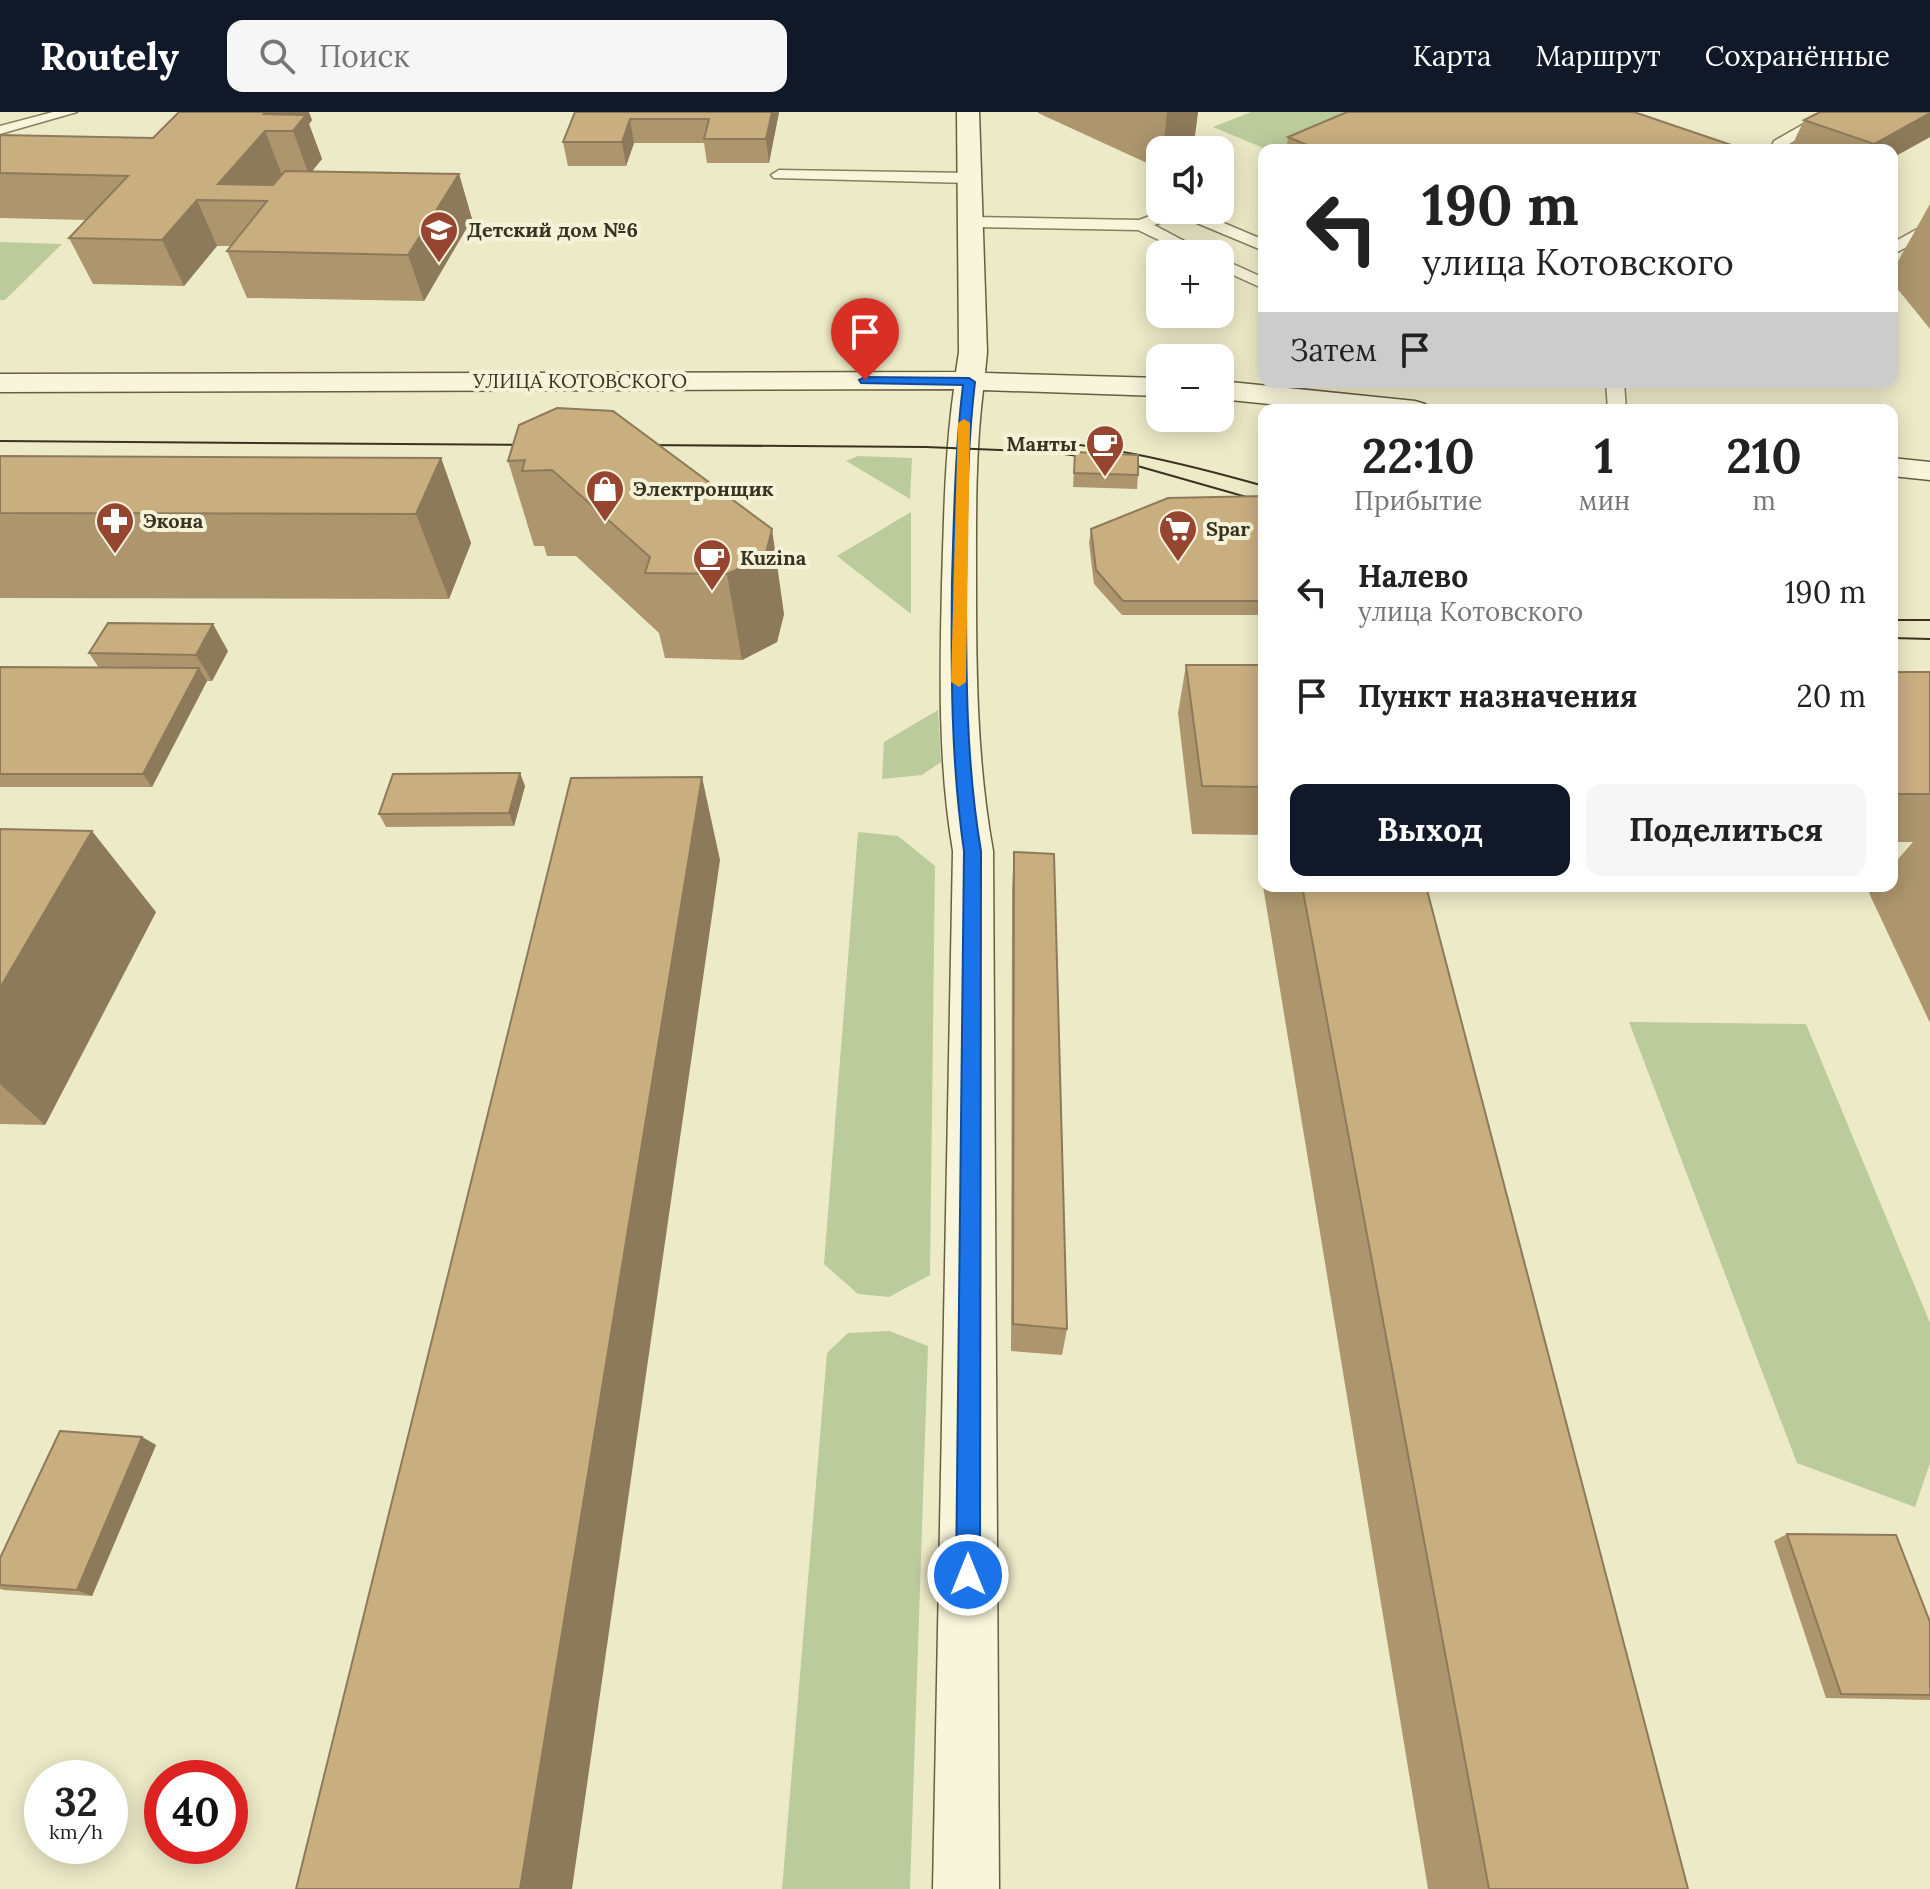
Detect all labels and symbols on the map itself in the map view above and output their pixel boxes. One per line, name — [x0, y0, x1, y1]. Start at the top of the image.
school or university icon: Детский дом №6 — [418, 209, 460, 264]
place label: Детский дом №6 — [467, 217, 638, 242]
pin — [831, 298, 899, 380]
street label: УЛИЦА КОТОВСКОГО — [472, 368, 687, 393]
cafe icon: Манты — [1084, 423, 1126, 478]
place label: Манты — [1006, 431, 1077, 456]
shop icon: Электронщик — [584, 468, 626, 523]
place label: Электронщик — [633, 476, 774, 501]
pharmacy icon: Экона — [94, 500, 136, 555]
place label: Экона — [143, 508, 204, 533]
supermarket icon: Spar — [1157, 508, 1199, 563]
place label: Spar — [1206, 516, 1250, 541]
cafe icon: Kuzina — [691, 537, 733, 592]
place label: Kuzina — [740, 545, 807, 570]
position arrow — [926, 1533, 1010, 1617]
speed limit sign: 40 — [144, 1760, 248, 1864]

